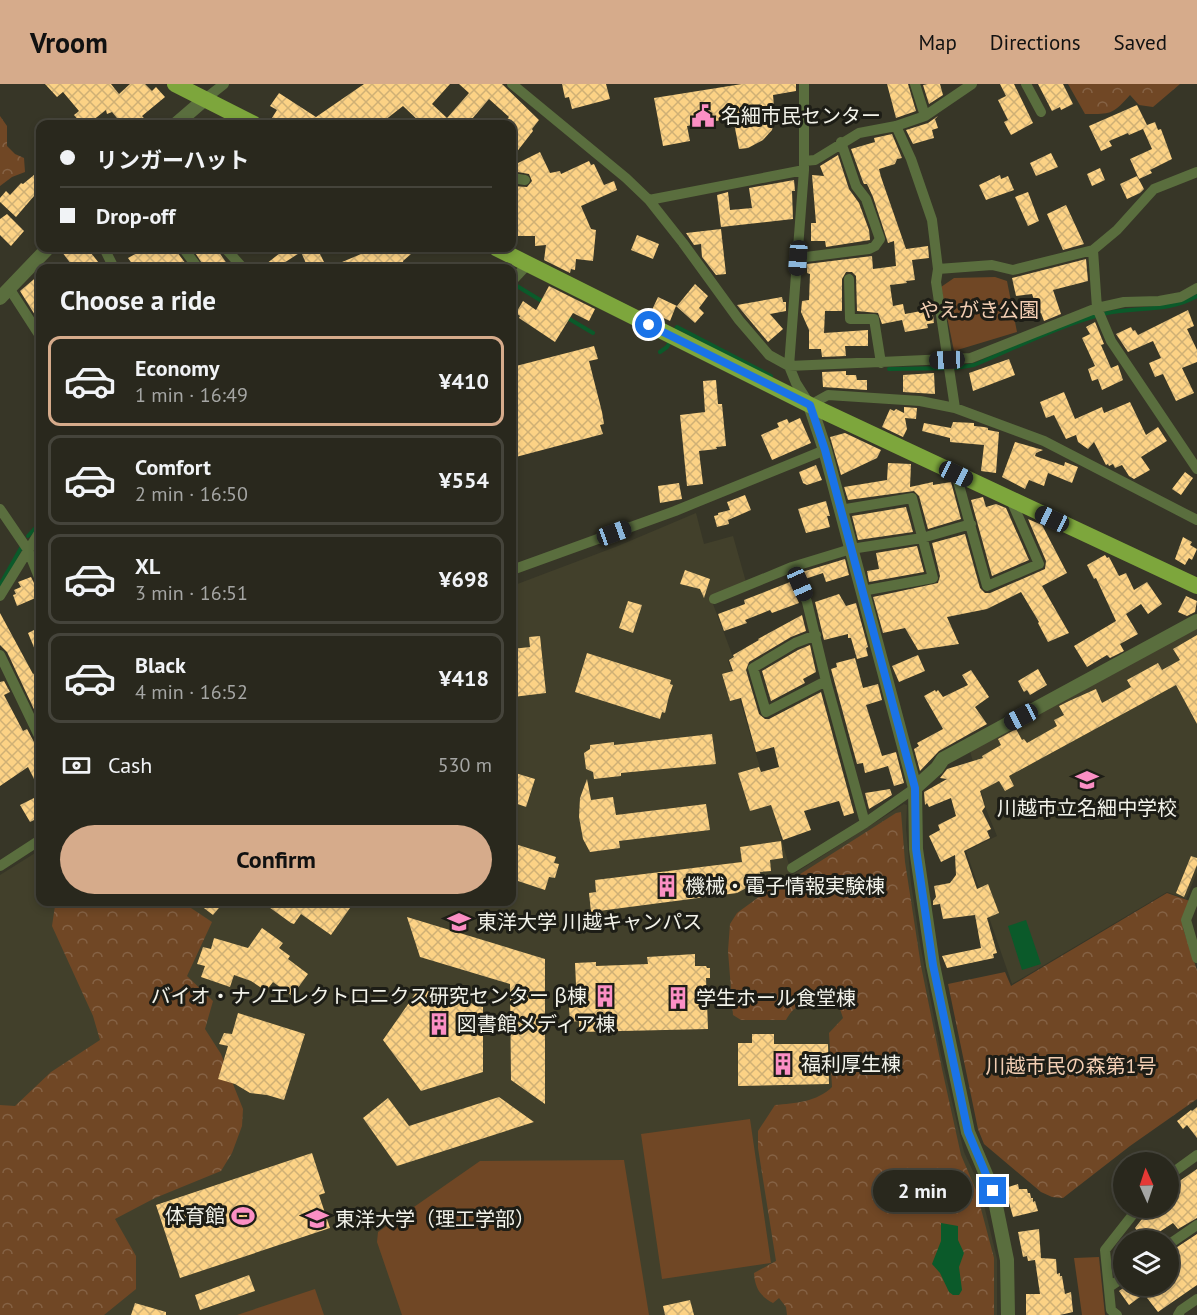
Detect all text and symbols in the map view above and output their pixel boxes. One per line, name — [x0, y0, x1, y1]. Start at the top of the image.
text: Vroom — [30, 24, 108, 61]
text: Map — [918, 29, 957, 56]
text: Directions — [990, 29, 1081, 56]
text: Saved — [1114, 29, 1167, 56]
public building icon: 名細市民センター — [690, 103, 716, 129]
place label: 名細市民センター — [721, 103, 881, 129]
text: リンガーハット — [96, 146, 250, 174]
text: Drop-off — [96, 202, 175, 230]
car — [788, 239, 808, 277]
text: Choose a ride — [60, 283, 216, 317]
park label: やえがき公園 — [919, 297, 1039, 323]
route start — [635, 311, 662, 338]
car — [929, 350, 965, 370]
icon: car — [63, 354, 117, 408]
text: Economy — [135, 354, 219, 382]
text: ¥410 — [439, 367, 489, 395]
text: 1 min · 16:49 — [135, 382, 248, 408]
icon: car — [63, 453, 117, 507]
text: Comfort — [135, 453, 211, 481]
car — [936, 458, 976, 490]
text: ¥554 — [439, 466, 489, 494]
text: 2 min · 16:50 — [135, 481, 248, 507]
car — [1032, 503, 1072, 535]
car — [594, 518, 634, 548]
icon: car — [63, 552, 117, 606]
text: XL — [135, 552, 160, 580]
car — [784, 564, 816, 604]
text: ¥698 — [439, 565, 489, 593]
text: 3 min · 16:51 — [135, 580, 248, 606]
icon: car — [63, 651, 117, 705]
text: Black — [135, 651, 186, 679]
text: ¥418 — [439, 664, 489, 692]
text: 4 min · 16:52 — [135, 679, 248, 705]
car — [1001, 701, 1041, 733]
icon: cash — [60, 749, 93, 782]
text: Cash — [108, 751, 152, 779]
text: 530 m — [438, 752, 492, 778]
school or university icon: 川越市立名細中学校 — [1074, 767, 1100, 793]
place label: 川越市立名細中学校 — [997, 795, 1177, 821]
button: Confirm — [60, 825, 492, 894]
building icon: 機械・電子情報実験棟 — [654, 873, 680, 899]
place label: 機械・電子情報実験棟 — [685, 873, 885, 899]
school or university icon: 東洋大学 川越キャンパス — [446, 909, 472, 935]
place label: 東洋大学 川越キャンパス — [477, 909, 702, 935]
place label: バイオ・ナノエレクトロニクス研究センター β棟 — [151, 983, 587, 1009]
building icon: バイオ・ナノエレクトロニクス研究センター β棟 — [592, 983, 618, 1009]
building icon: 学生ホール食堂棟 — [665, 985, 691, 1011]
place label: 学生ホール食堂棟 — [696, 985, 856, 1011]
building icon: 図書館メディア棟 — [426, 1011, 452, 1037]
place label: 図書館メディア棟 — [457, 1011, 616, 1037]
building icon: 福利厚生棟 — [770, 1051, 796, 1077]
place label: 福利厚生棟 — [801, 1051, 901, 1077]
park label: 川越市民の森第1号 — [986, 1053, 1156, 1079]
north arrow — [1113, 1152, 1179, 1218]
map controls — [1113, 1152, 1179, 1296]
callout: 2 min — [873, 1170, 972, 1212]
route end — [979, 1177, 1006, 1204]
text: 2 min — [898, 1178, 947, 1204]
place label: 体育館 — [165, 1203, 225, 1229]
sports icon: 体育館 — [230, 1203, 256, 1229]
school or university icon: 東洋大学（理工学部） — [304, 1206, 330, 1232]
place label: 東洋大学（理工学部） — [335, 1206, 535, 1232]
button: layers — [1113, 1230, 1179, 1296]

